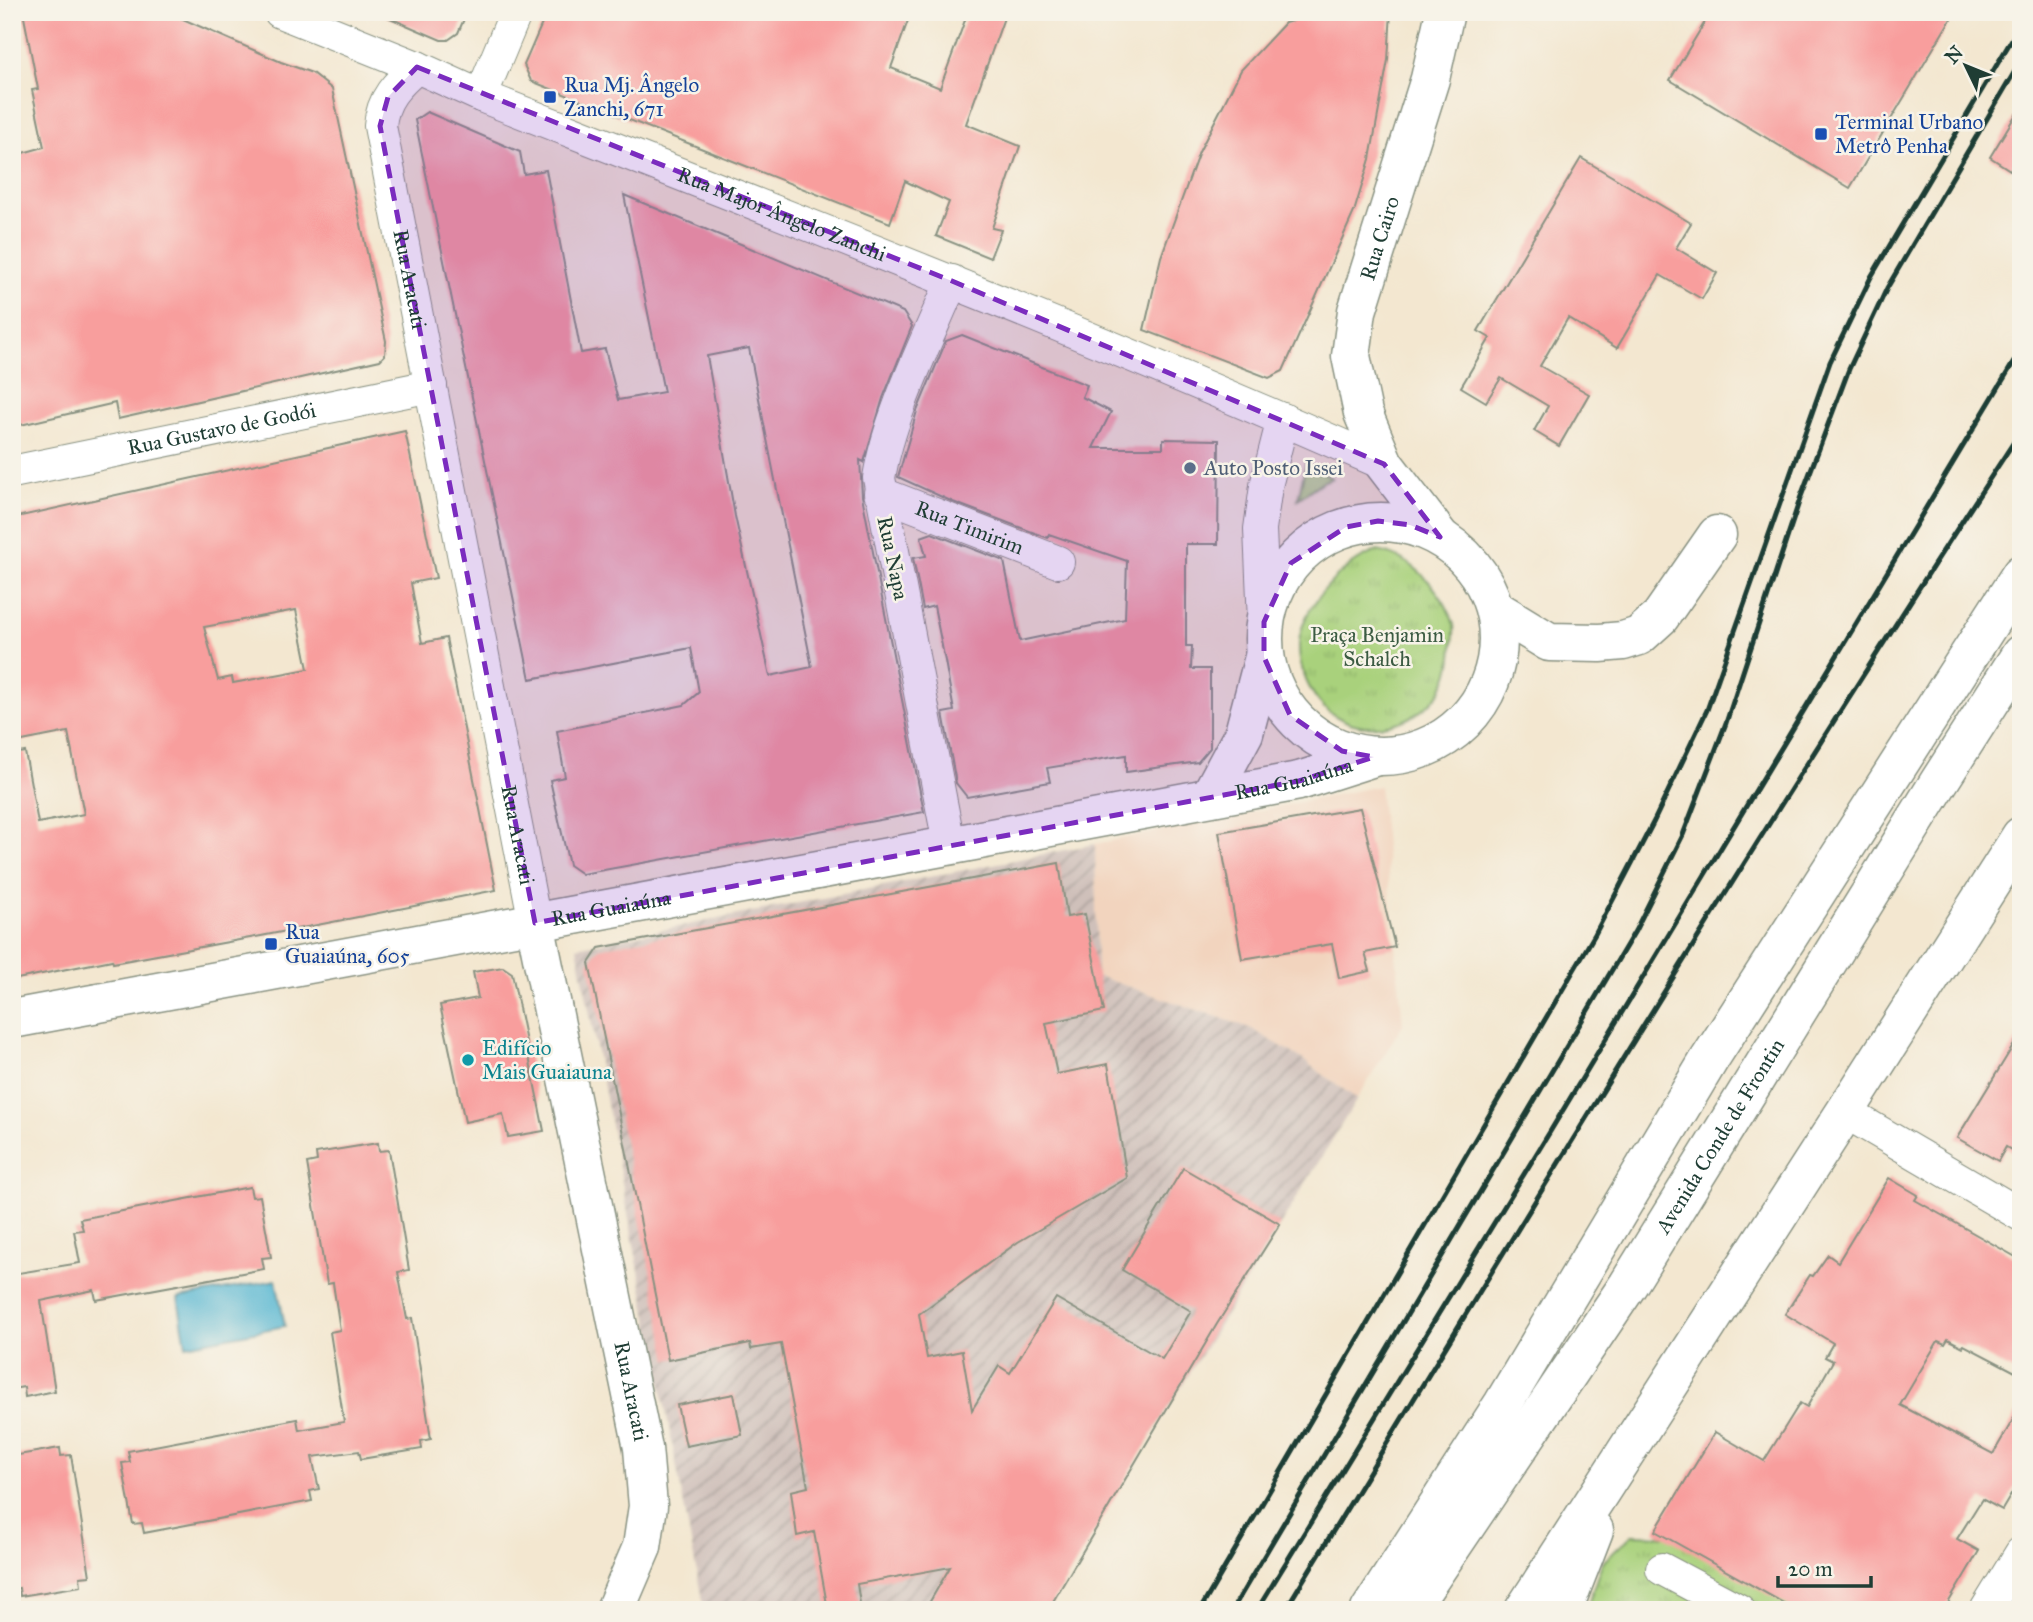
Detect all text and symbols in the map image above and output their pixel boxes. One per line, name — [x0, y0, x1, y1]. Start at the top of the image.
north arrow — [1932, 32, 2002, 102]
text: N — [1940, 41, 1968, 68]
place label: Rua Mj. Ângelo Zanchi, 671 — [564, 72, 699, 122]
marker: Rua Mj. Ângelo Zanchi, 671 — [542, 89, 558, 105]
place label: Terminal Urbano Metrô Penha — [1835, 109, 1984, 159]
marker: Terminal Urbano Metrô Penha — [1813, 126, 1829, 142]
street label: Rua Major Ângelo Zanchi — [673, 161, 890, 267]
street label: Rua Cairo — [1354, 193, 1405, 284]
street label: Rua Aracati — [387, 227, 432, 332]
street label: Rua Gustavo de Godói — [125, 397, 318, 461]
place label: Auto Posto Issei — [1203, 455, 1343, 481]
marker: Auto Posto Issei — [1182, 460, 1198, 476]
street label: Rua Timirim — [912, 495, 1028, 561]
street label: Rua Napa — [871, 514, 915, 602]
park label: Praça Benjamin Schalch — [1310, 622, 1444, 672]
street label: Rua Guaiaúna — [1233, 752, 1356, 806]
street label: Rua Aracati — [495, 783, 540, 887]
street label: Rua Guaiaúna — [549, 884, 673, 932]
place label: Rua Guaiaúna, 605 — [285, 919, 410, 969]
marker: Rua Guaiaúna, 605 — [263, 936, 279, 952]
street label: Avenida Conde de Frontin — [1649, 1034, 1790, 1239]
place label: Edifício Mais Guaiauna — [482, 1035, 612, 1085]
marker: Edifício Mais Guaiauna — [460, 1052, 476, 1068]
street label: Rua Aracati — [608, 1339, 654, 1444]
scale bar — [1778, 1545, 1870, 1589]
text: 20 m — [1788, 1556, 1833, 1582]

